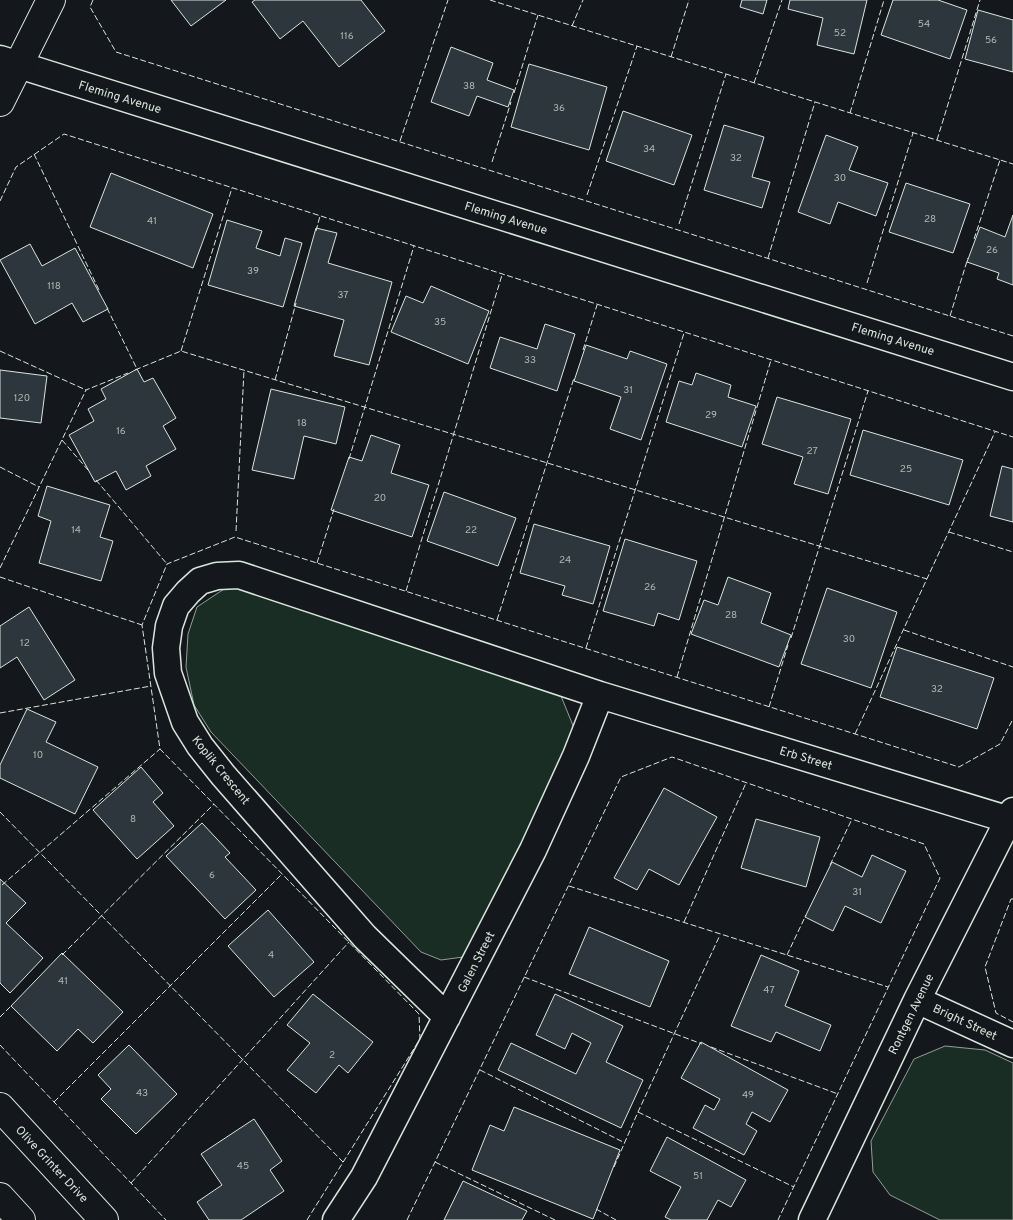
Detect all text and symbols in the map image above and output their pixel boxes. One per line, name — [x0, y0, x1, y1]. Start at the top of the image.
house number: 54 — [918, 18, 930, 31]
house number: 52 — [834, 27, 846, 40]
house number: 116 — [340, 30, 354, 43]
house number: 56 — [985, 34, 997, 47]
street label: Fleming Avenue — [76, 78, 163, 118]
house number: 38 — [463, 80, 475, 93]
house number: 36 — [553, 102, 565, 115]
house number: 34 — [643, 143, 655, 156]
house number: 32 — [730, 152, 742, 165]
house number: 30 — [834, 172, 846, 185]
street label: Fleming Avenue — [462, 199, 549, 239]
house number: 28 — [924, 213, 936, 226]
house number: 41 — [147, 215, 157, 228]
house number: 26 — [986, 244, 998, 257]
house number: 39 — [247, 265, 259, 278]
house number: 118 — [47, 280, 61, 293]
house number: 37 — [337, 289, 349, 302]
house number: 35 — [434, 316, 446, 329]
street label: Fleming Avenue — [849, 320, 936, 360]
house number: 33 — [524, 354, 536, 367]
house number: 31 — [623, 384, 633, 397]
house number: 120 — [14, 392, 30, 405]
house number: 29 — [705, 409, 717, 422]
house number: 18 — [297, 417, 307, 430]
house number: 16 — [116, 425, 126, 438]
house number: 27 — [806, 445, 818, 458]
house number: 25 — [900, 463, 912, 476]
house number: 20 — [374, 492, 386, 505]
house number: 14 — [71, 524, 81, 537]
house number: 22 — [465, 524, 477, 537]
house number: 24 — [559, 554, 571, 567]
house number: 26 — [644, 581, 656, 594]
house number: 28 — [725, 609, 737, 622]
house number: 30 — [843, 633, 855, 646]
house number: 12 — [20, 637, 30, 650]
house number: 32 — [931, 683, 943, 696]
street label: Koplik Crescent — [188, 733, 253, 808]
street label: Erb Street — [777, 743, 834, 775]
house number: 10 — [33, 749, 43, 762]
house number: 8 — [130, 813, 136, 826]
house number: 6 — [209, 869, 215, 882]
house number: 31 — [852, 886, 862, 899]
street label: Galen Street — [455, 929, 499, 996]
house number: 4 — [268, 949, 274, 962]
street label: Rontgen Avenue — [885, 971, 938, 1057]
house number: 41 — [58, 975, 68, 988]
house number: 47 — [763, 984, 775, 997]
street label: Bright Street — [930, 1001, 999, 1045]
house number: 2 — [329, 1049, 335, 1062]
house number: 43 — [136, 1087, 148, 1100]
house number: 49 — [742, 1089, 754, 1102]
street label: Olive Grinter Drive — [11, 1123, 91, 1207]
house number: 45 — [237, 1160, 249, 1173]
house number: 51 — [693, 1170, 703, 1183]

